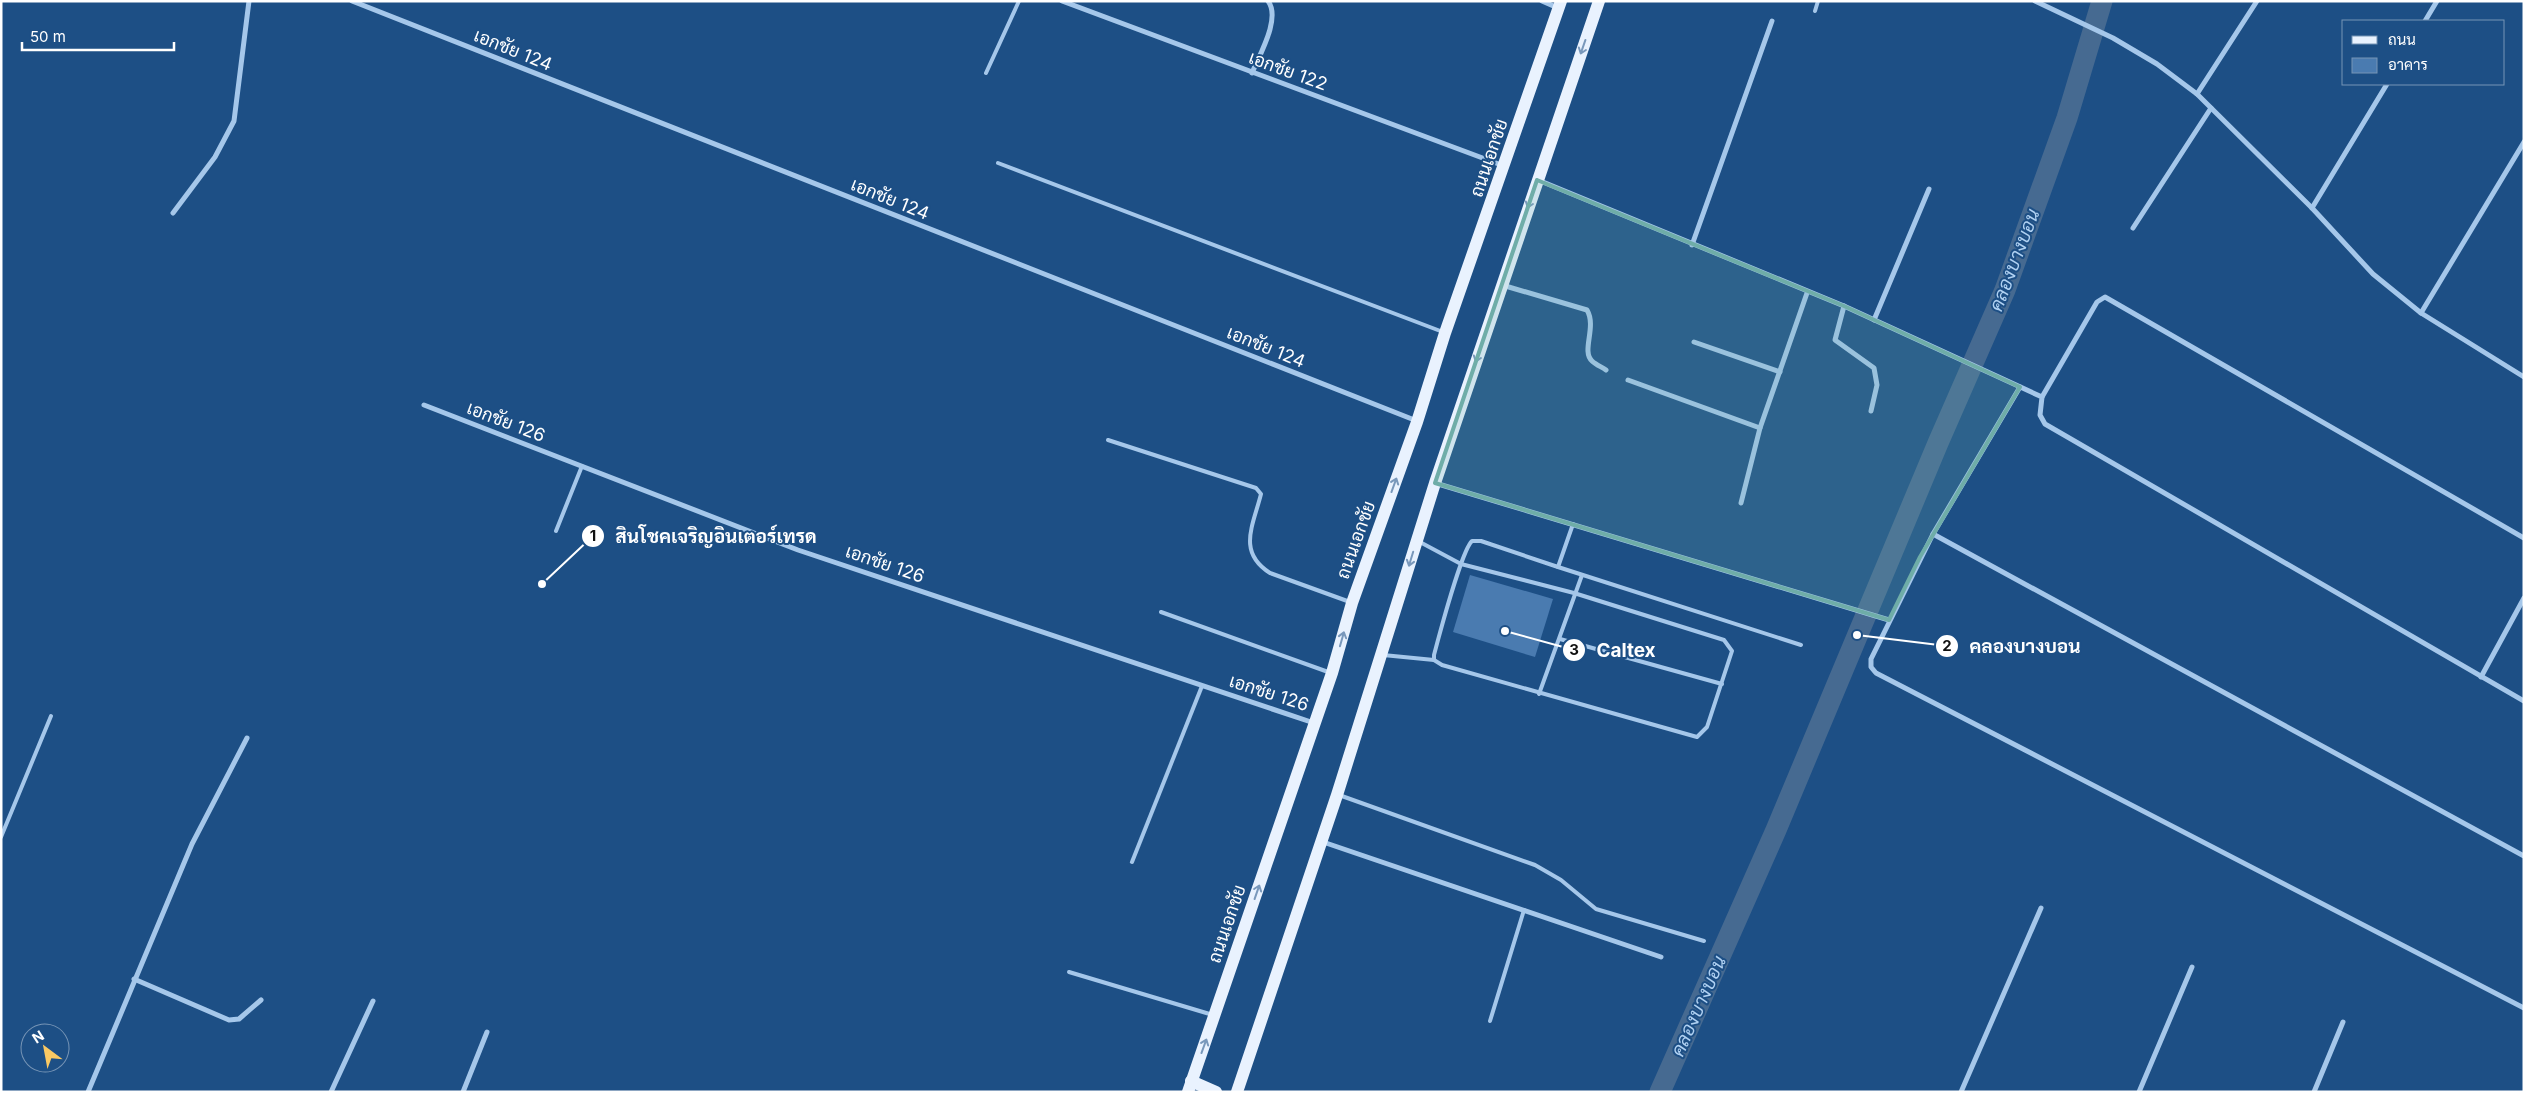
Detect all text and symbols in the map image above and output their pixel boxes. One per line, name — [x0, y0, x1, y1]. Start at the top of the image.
scale bar — [22, 20, 175, 52]
legend — [2342, 20, 2505, 85]
street label: เอกชัย 124 — [471, 24, 555, 75]
text: 50 m — [30, 27, 66, 46]
text: ถนน — [2388, 30, 2416, 49]
one-way arrow — [1578, 39, 1588, 55]
street label: เอกชัย 122 — [1246, 47, 1330, 94]
text: อาคาร — [2388, 55, 2428, 74]
street label: ถนนเอกชัย — [1465, 116, 1512, 200]
street label: เอกชัย 124 — [848, 173, 932, 224]
one-way arrow — [1525, 193, 1534, 208]
water label: คลองบางบอน — [1984, 206, 2045, 315]
street label: เอกชัย 124 — [1224, 321, 1308, 372]
one-way arrow — [1473, 346, 1482, 362]
street label: เอกชัย 126 — [464, 397, 548, 446]
one-way arrow — [1390, 478, 1399, 493]
street label: ถนนเอกชัย — [1332, 498, 1379, 582]
callout: สินโชคเจริญอินเตอร์เทรด — [581, 519, 827, 553]
text: สินโชคเจริญอินเตอร์เทรด — [615, 524, 817, 548]
text: 1 — [590, 526, 596, 545]
street label: เอกชัย 126 — [843, 540, 927, 587]
one-way arrow — [1406, 551, 1415, 566]
callout: คลองบางบอน — [1934, 629, 2090, 663]
one-way arrow — [1337, 631, 1347, 647]
callout: Caltex — [1561, 633, 1666, 667]
text: คลองบางบอน — [1969, 635, 2081, 658]
text: 2 — [1942, 636, 1952, 655]
text: Caltex — [1596, 639, 1656, 662]
text: 3 — [1569, 640, 1579, 659]
street label: เอกชัย 126 — [1227, 670, 1312, 715]
street label: ถนนเอกชัย — [1203, 882, 1250, 966]
one-way arrow — [1253, 885, 1262, 900]
water label: คลองบางบอน — [1666, 952, 1731, 1060]
north arrow — [20, 1023, 70, 1073]
text: N — [29, 1027, 47, 1047]
one-way arrow — [1200, 1039, 1209, 1054]

